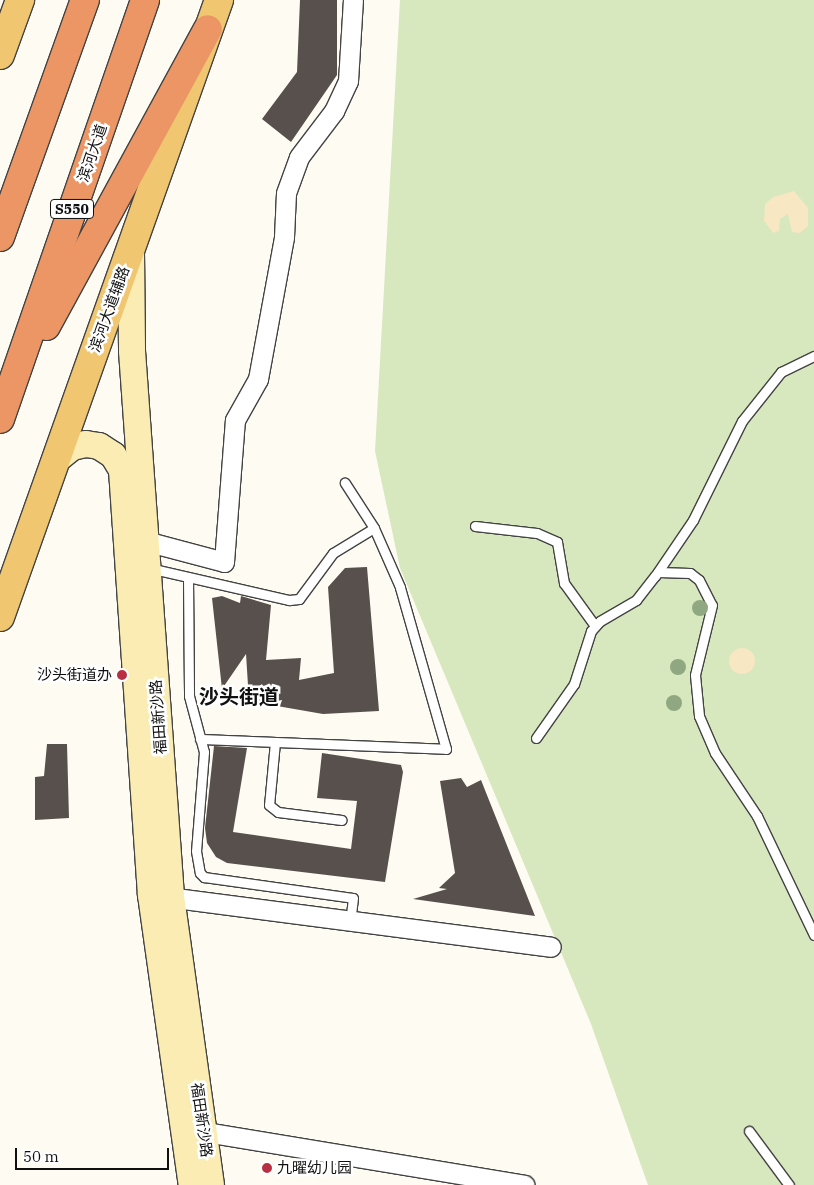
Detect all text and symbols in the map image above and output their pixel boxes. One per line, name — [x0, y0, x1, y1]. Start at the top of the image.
street label: 滨河大道 — [74, 122, 110, 184]
road number: S550 — [50, 198, 94, 220]
street label: 滨河大道辅路 — [85, 264, 133, 354]
place label: 沙头街道办 — [37, 666, 112, 684]
marker: 沙头街道办 — [116, 669, 128, 681]
street label: 福田新沙路 — [146, 679, 170, 755]
district label: 沙头街道 — [199, 684, 279, 708]
street label: 福田新沙路 — [188, 1082, 216, 1158]
scale bar — [18, 1138, 171, 1170]
text: 50 m — [23, 1147, 59, 1166]
place label: 九曜幼儿园 — [277, 1159, 352, 1177]
marker: 九曜幼儿园 — [261, 1162, 273, 1174]

